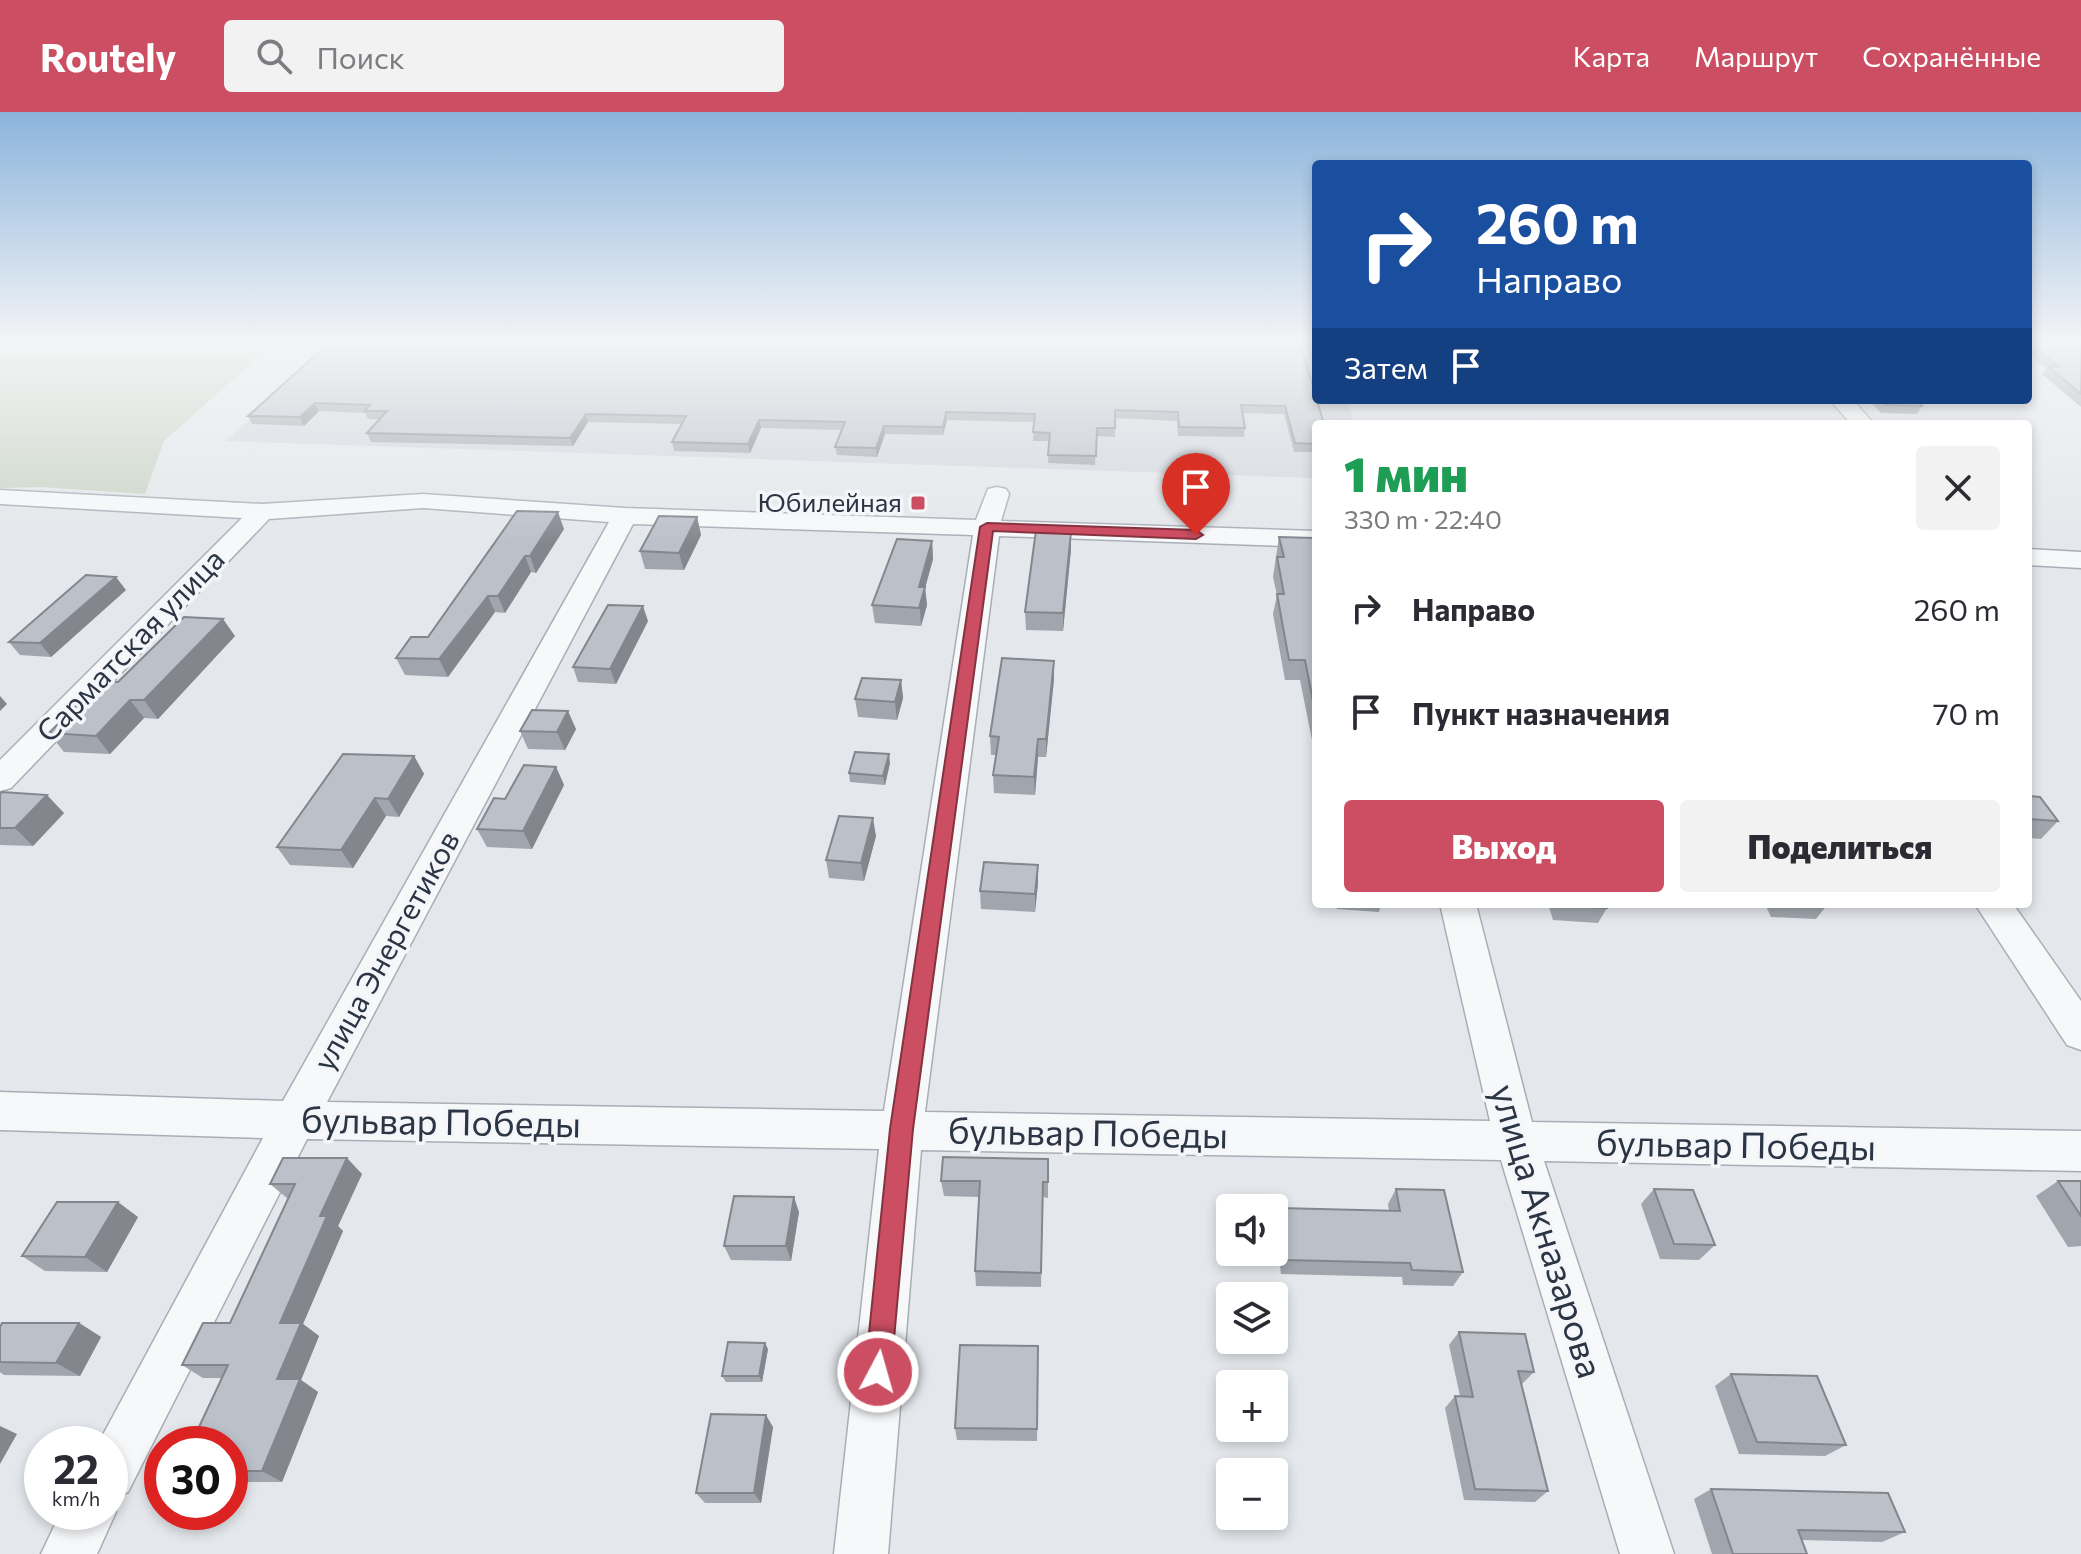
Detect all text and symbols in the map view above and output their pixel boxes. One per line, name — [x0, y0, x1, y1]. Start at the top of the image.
search box — [224, 20, 784, 92]
text: Routely — [40, 33, 176, 80]
icon: search — [252, 34, 296, 78]
text: Поиск — [316, 38, 405, 75]
text: Карта — [1573, 39, 1650, 73]
text: Маршрут — [1694, 39, 1818, 73]
text: Сохранённые — [1862, 39, 2041, 73]
text: 260 m — [1476, 187, 1639, 256]
icon: right — [1344, 192, 1448, 296]
text: Направо — [1476, 256, 1622, 300]
icon: arrive — [1444, 344, 1488, 388]
text: Затем — [1344, 348, 1428, 385]
text: 1 мин — [1344, 443, 1468, 502]
button: close — [1916, 446, 2000, 530]
pin — [1162, 453, 1230, 535]
icon: arrive — [1174, 465, 1218, 509]
place label: Юбилейная — [758, 486, 902, 517]
marker: Юбилейная — [909, 494, 927, 512]
text: 330 m · 22:40 — [1344, 503, 1502, 534]
street label: Сарматская улица — [28, 540, 231, 749]
icon: right — [1344, 586, 1388, 630]
text: Направо — [1412, 590, 1535, 627]
text: 260 m — [1914, 590, 2000, 627]
icon: arrive — [1344, 690, 1388, 734]
text: Пункт назначения — [1412, 694, 1670, 731]
text: 70 m — [1933, 694, 2000, 731]
button: Выход — [1344, 800, 1664, 892]
button: Поделиться — [1680, 800, 2000, 892]
street label: улица Энергетиков — [304, 824, 466, 1076]
street label: улица Акназарова — [1483, 1078, 1615, 1383]
street label: бульвар Победы — [301, 1096, 581, 1144]
street label: бульвар Победы — [948, 1107, 1228, 1155]
street label: бульвар Победы — [1596, 1119, 1876, 1167]
map controls — [1216, 1194, 1288, 1530]
button: sound — [1216, 1194, 1288, 1266]
button: layers — [1216, 1282, 1288, 1354]
position arrow — [836, 1330, 920, 1414]
button: + — [1216, 1370, 1288, 1442]
speed limit sign: 30 — [144, 1426, 248, 1530]
text: 22 — [53, 1443, 99, 1492]
button: − — [1216, 1458, 1288, 1530]
text: km/h — [52, 1486, 100, 1510]

